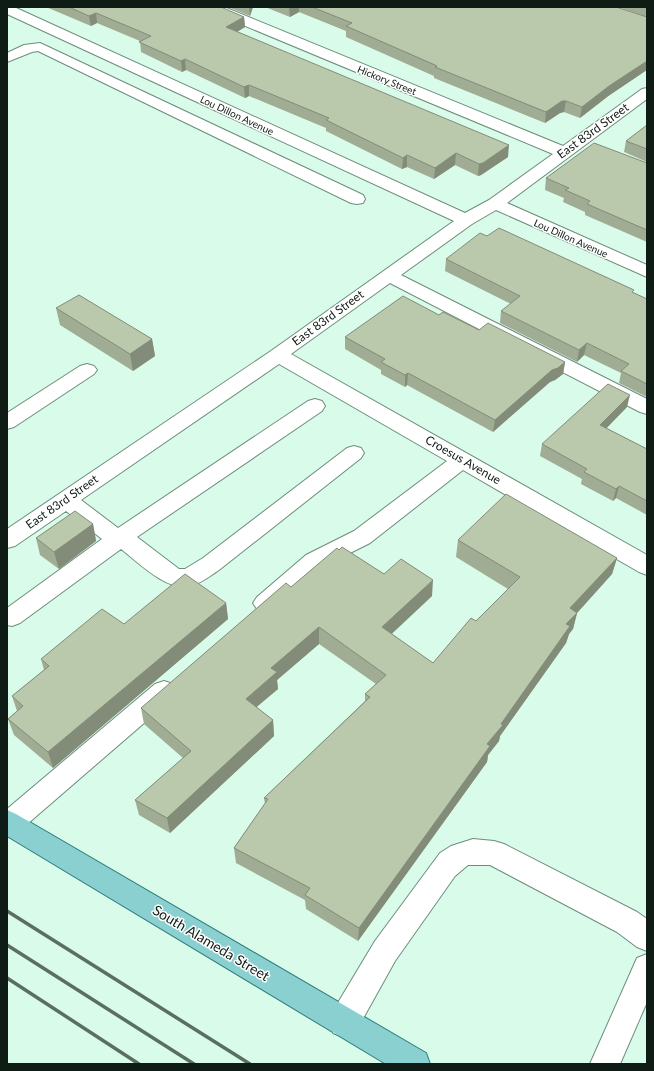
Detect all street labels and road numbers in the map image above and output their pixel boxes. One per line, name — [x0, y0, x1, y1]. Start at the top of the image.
street label: Hickory Street — [356, 63, 419, 97]
street label: Lou Dillon Avenue — [198, 93, 276, 137]
street label: East 83rd Street — [554, 99, 632, 162]
street label: Lou Dillon Avenue — [532, 216, 610, 260]
street label: East 83rd Street — [289, 286, 367, 349]
street label: Croesus Avenue — [423, 432, 504, 487]
street label: East 83rd Street — [23, 471, 101, 532]
street label: South Alameda Street — [150, 901, 273, 984]

